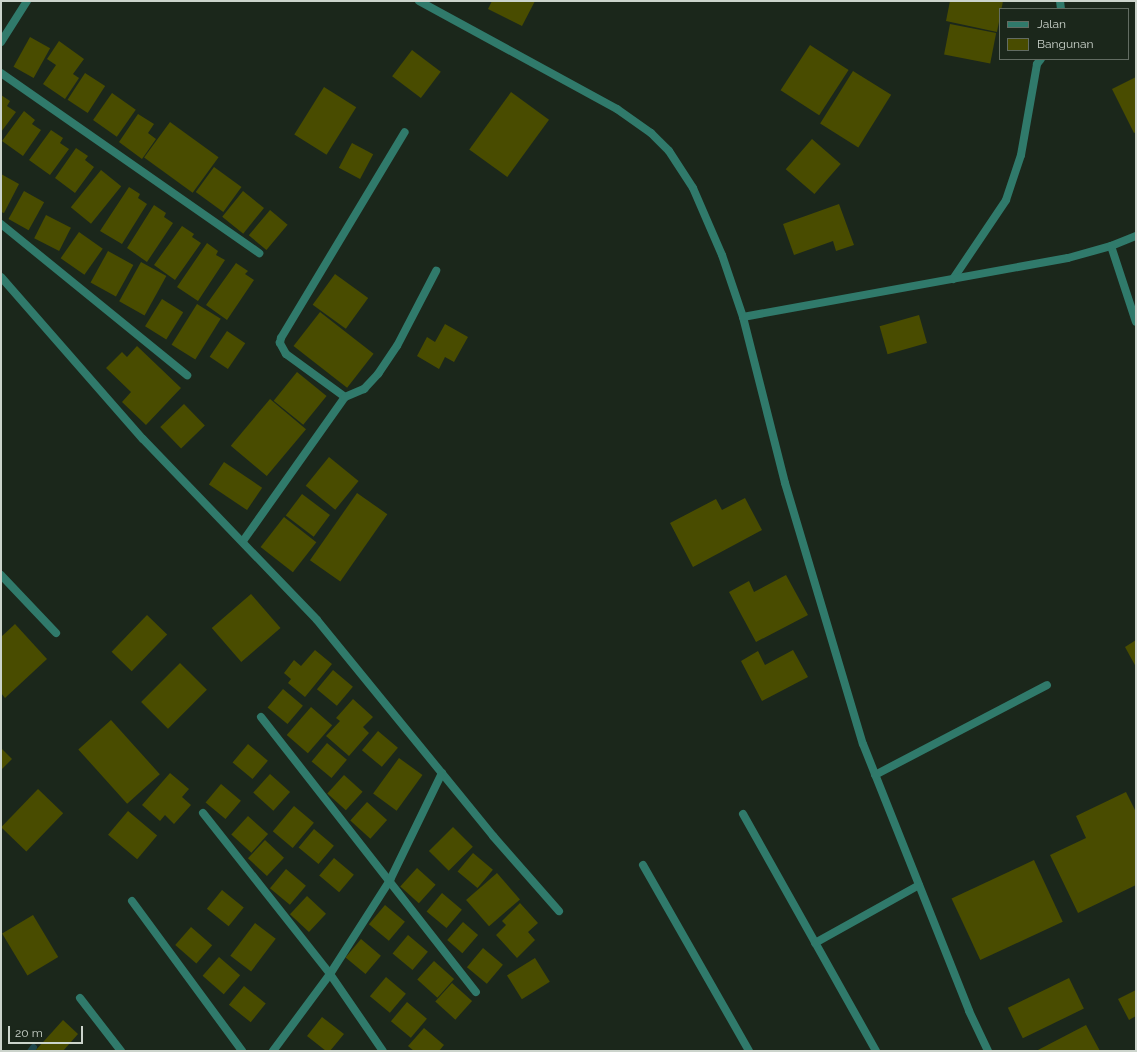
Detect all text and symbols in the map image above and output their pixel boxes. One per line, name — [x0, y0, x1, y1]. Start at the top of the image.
legend — [999, 8, 1129, 60]
text: Jalan — [1037, 17, 1066, 31]
text: Bangunan — [1037, 37, 1094, 51]
scale bar — [10, 1018, 85, 1044]
text: 20 m — [15, 1026, 43, 1040]

